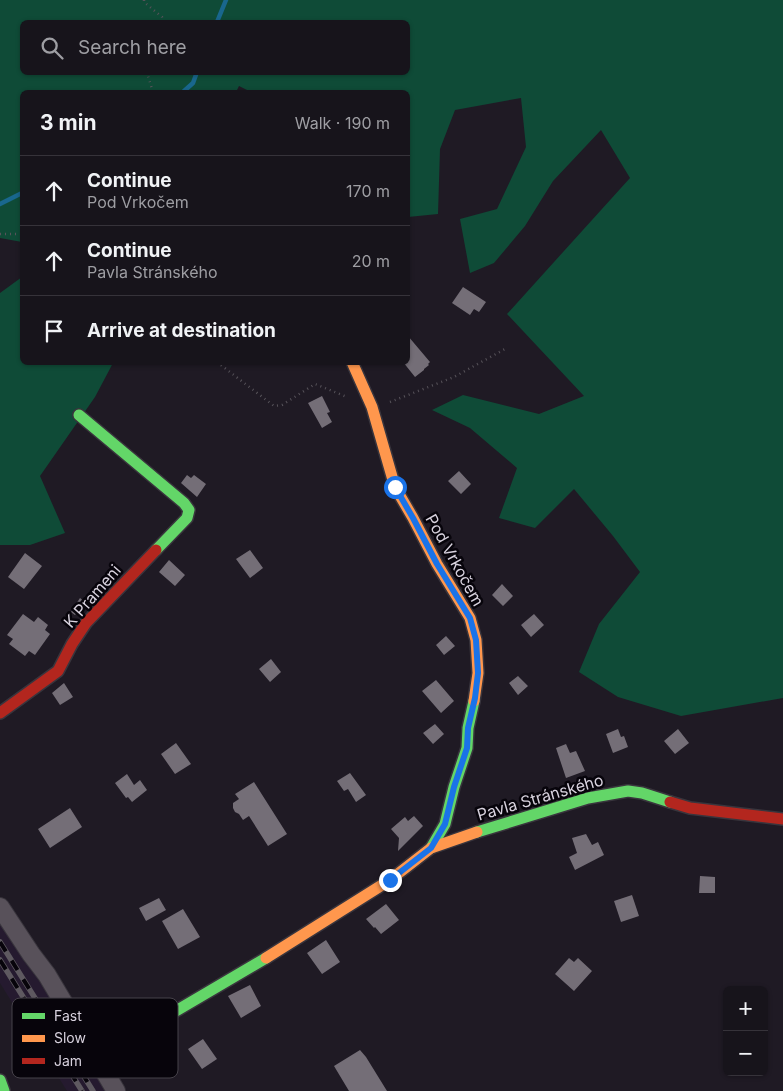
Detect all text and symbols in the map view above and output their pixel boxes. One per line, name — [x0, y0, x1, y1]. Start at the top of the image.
search box — [20, 20, 410, 75]
icon: search — [38, 34, 66, 62]
text: Search here — [78, 36, 187, 59]
text: 3 min — [40, 110, 96, 135]
text: Walk · 190 m — [295, 113, 390, 133]
text: Continue — [87, 169, 172, 192]
icon: ahead — [40, 177, 68, 205]
text: 170 m — [346, 181, 390, 201]
text: Pod Vrkočem — [87, 192, 189, 212]
text: Continue — [87, 239, 172, 262]
icon: ahead — [40, 247, 68, 275]
text: 20 m — [352, 251, 390, 271]
text: Pavla Stránského — [87, 262, 218, 282]
icon: arrive — [40, 317, 68, 345]
text: Arrive at destination — [87, 319, 276, 342]
route start — [384, 476, 407, 499]
street label: Pod Vrkočem — [422, 511, 488, 609]
street label: K Prameni — [59, 560, 125, 632]
street label: Pavla Stránského — [474, 769, 606, 825]
route end — [379, 869, 402, 892]
map controls — [723, 986, 768, 1076]
button: + — [723, 986, 768, 1031]
legend — [12, 998, 178, 1078]
text: Fast — [54, 1007, 82, 1024]
text: Slow — [54, 1029, 86, 1046]
button: − — [723, 1031, 768, 1076]
text: Jam — [54, 1052, 82, 1069]

